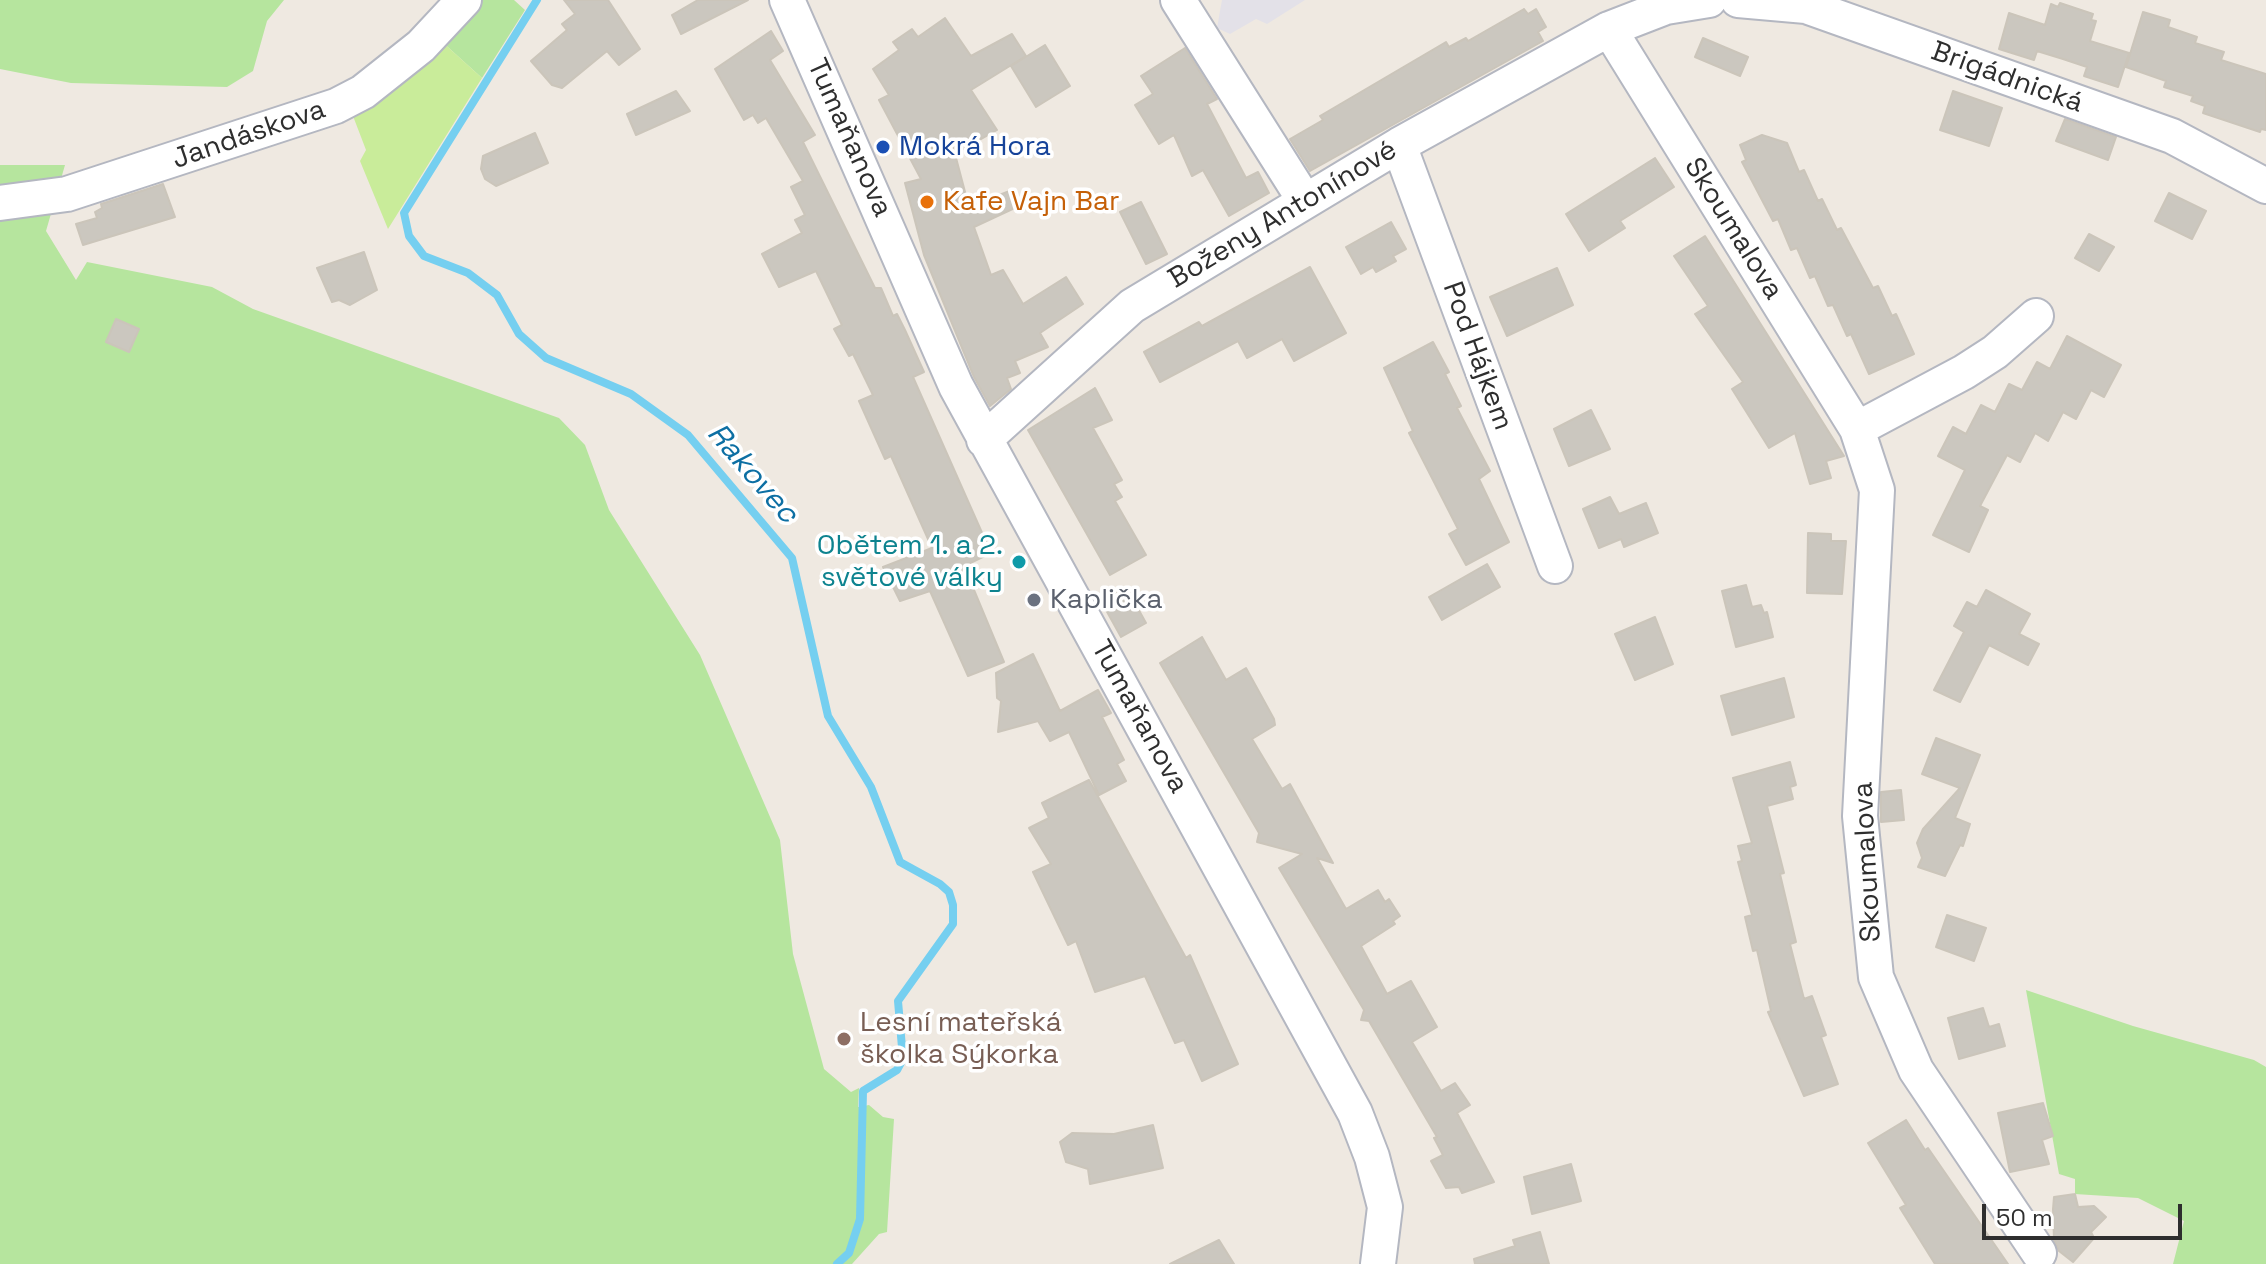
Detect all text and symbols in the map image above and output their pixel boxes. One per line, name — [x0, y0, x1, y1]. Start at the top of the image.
street label: Brigádnická — [1926, 35, 2088, 121]
street label: Tumaňanova — [799, 54, 899, 222]
street label: Jandáskova — [168, 93, 330, 177]
place label: Mokrá Hora — [899, 130, 1051, 164]
street label: Boženy Antonínové — [1163, 134, 1403, 296]
marker: Mokrá Hora — [874, 138, 892, 156]
street label: Skoumalova — [1676, 152, 1790, 306]
place label: Kafe Vajn Bar — [943, 185, 1120, 219]
marker: Kafe Vajn Bar — [918, 193, 936, 211]
street label: Pod Hájkem — [1435, 277, 1519, 435]
water label: Rakovec — [699, 417, 805, 531]
place label: Obětem 1. a 2. světové války — [817, 529, 1003, 595]
marker: Obětem 1. a 2. světové války — [1010, 553, 1028, 571]
place label: Kaplička — [1050, 583, 1163, 617]
marker: Kaplička — [1025, 591, 1043, 609]
street label: Tumaňanova — [1083, 635, 1195, 799]
street label: Skoumalova — [1847, 781, 1889, 943]
place label: Lesní mateřská školka Sýkorka — [860, 1006, 1062, 1072]
marker: Lesní mateřská školka Sýkorka — [835, 1030, 853, 1048]
scale bar — [1986, 1188, 2186, 1238]
text: 50 m — [1996, 1202, 2053, 1233]

